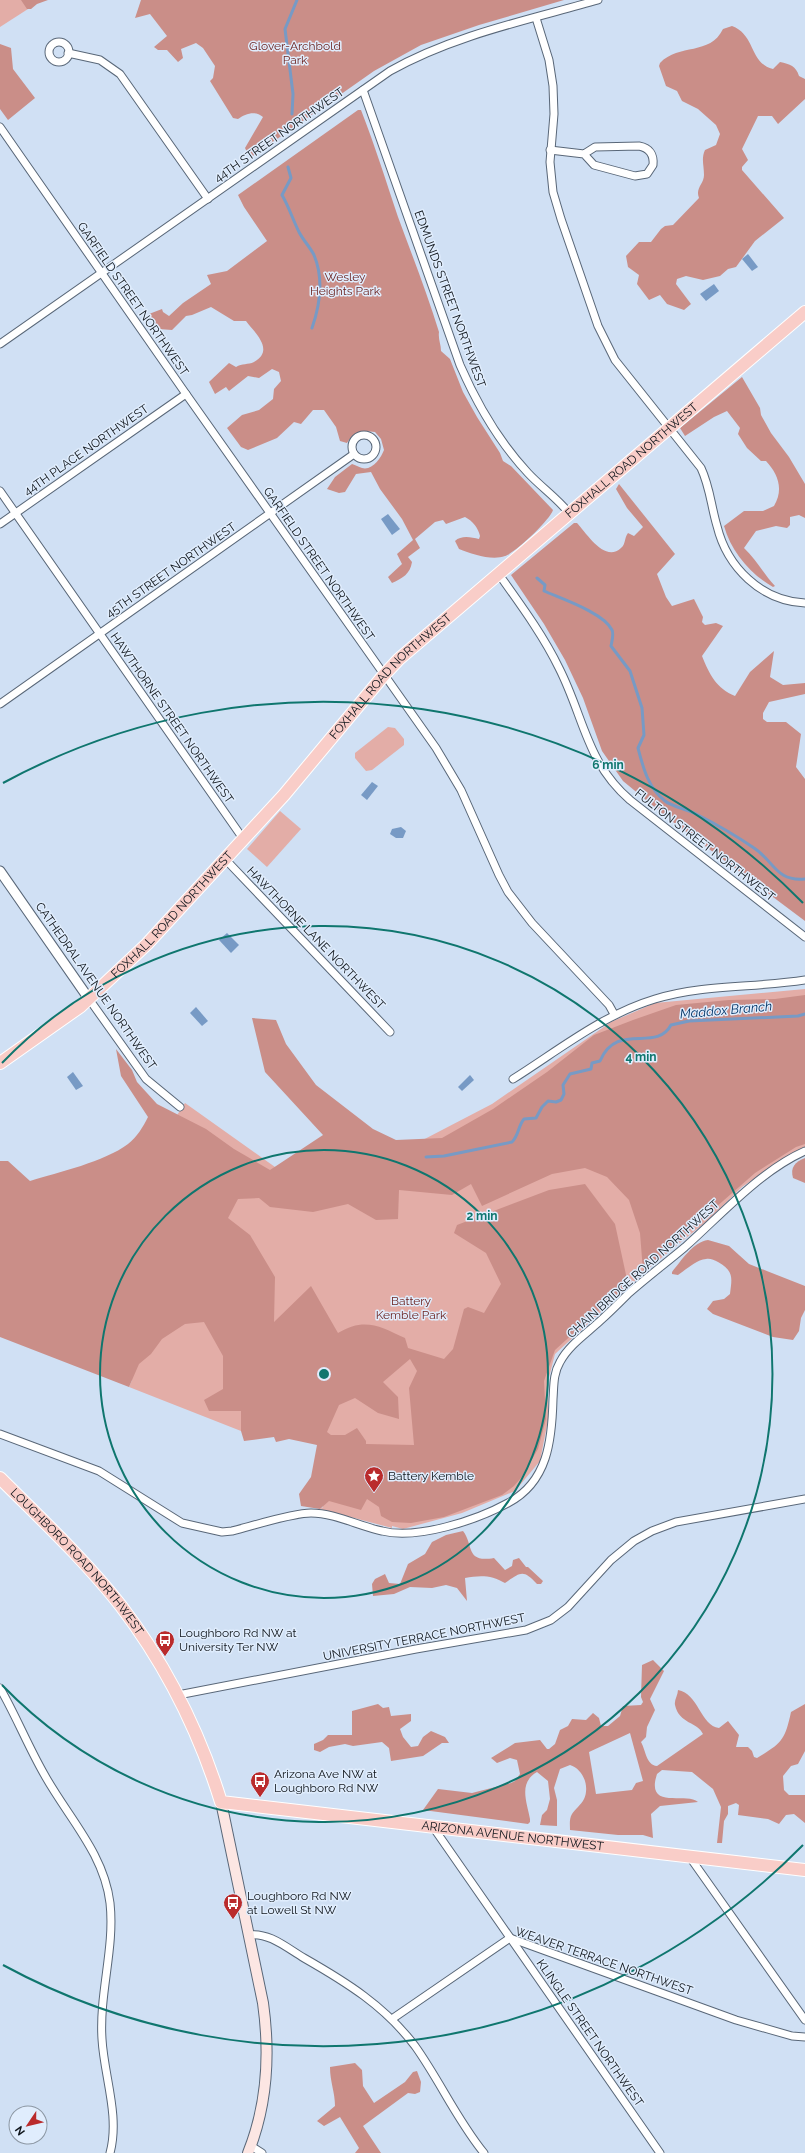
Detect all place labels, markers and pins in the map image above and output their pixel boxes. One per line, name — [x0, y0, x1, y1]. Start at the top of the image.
centre of rings — [317, 1367, 331, 1381]
place icon: Battery Kemble — [363, 1465, 385, 1493]
place label: Battery Kemble — [388, 1469, 474, 1483]
place label: Loughboro Rd NW at University Ter NW — [179, 1626, 296, 1654]
bus stop icon: Loughboro Rd NW at University Ter NW — [154, 1629, 176, 1657]
place label: Arizona Ave NW at Loughboro Rd NW — [274, 1767, 379, 1795]
bus stop icon: Arizona Ave NW at Loughboro Rd NW — [249, 1770, 271, 1798]
place label: Loughboro Rd NW at Lowell St NW — [247, 1889, 352, 1917]
bus stop icon: Loughboro Rd NW at Lowell St NW — [222, 1892, 244, 1920]

